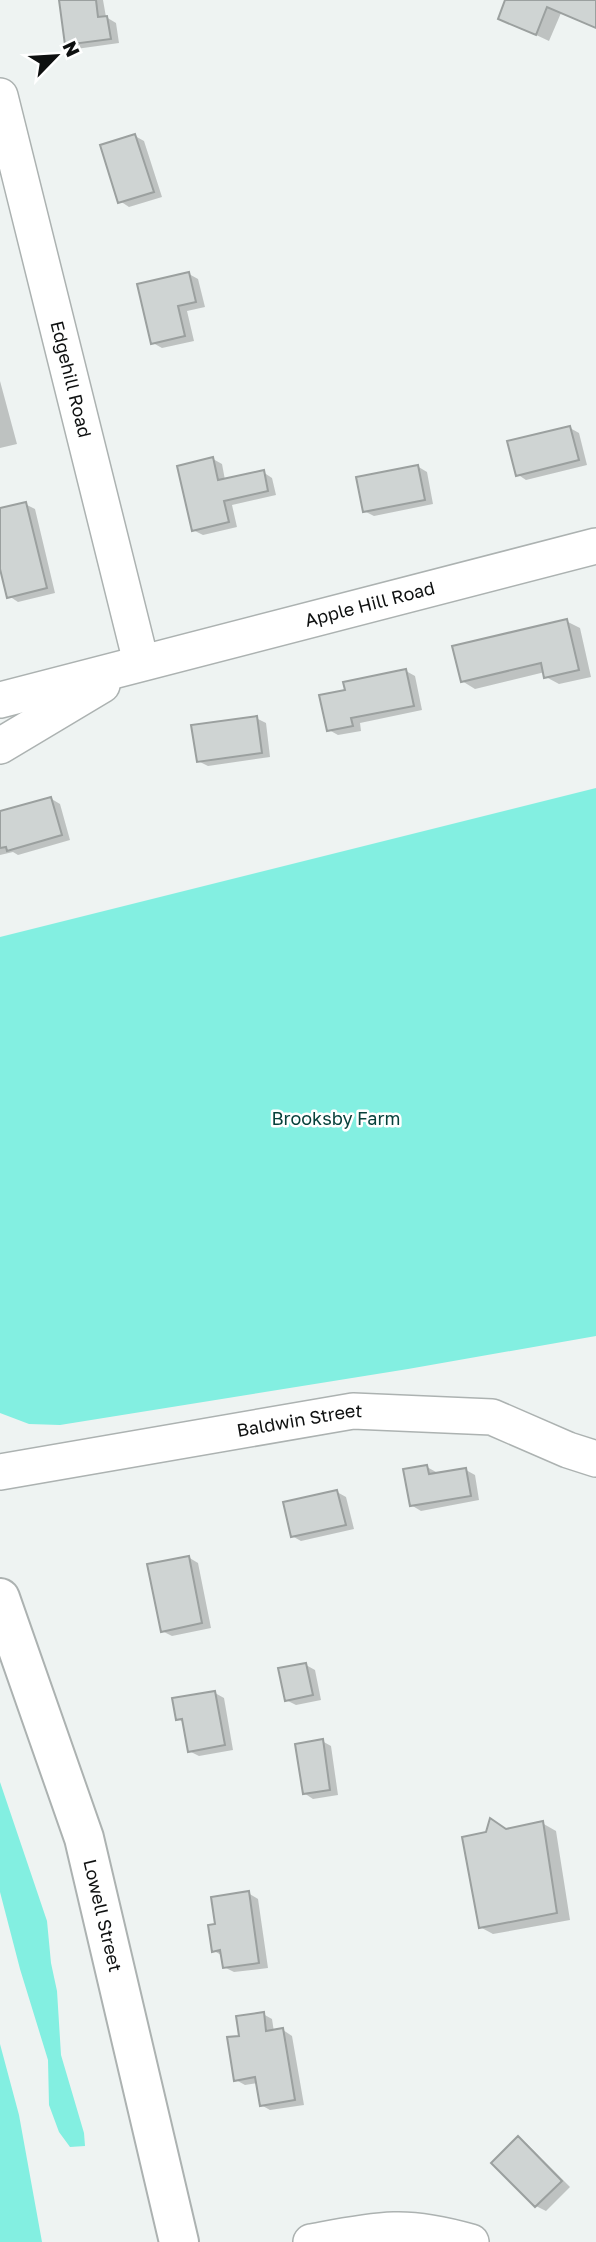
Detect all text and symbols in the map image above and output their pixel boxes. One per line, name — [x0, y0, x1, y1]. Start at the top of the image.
north arrow — [21, 21, 91, 91]
text: N — [58, 37, 85, 60]
street label: Edgehill Road — [46, 318, 97, 440]
street label: Apple Hill Road — [302, 576, 437, 631]
park label: Brooksby Farm — [272, 1107, 400, 1129]
street label: Baldwin Street — [235, 1399, 363, 1441]
street label: Lowell Street — [79, 1857, 127, 1974]

